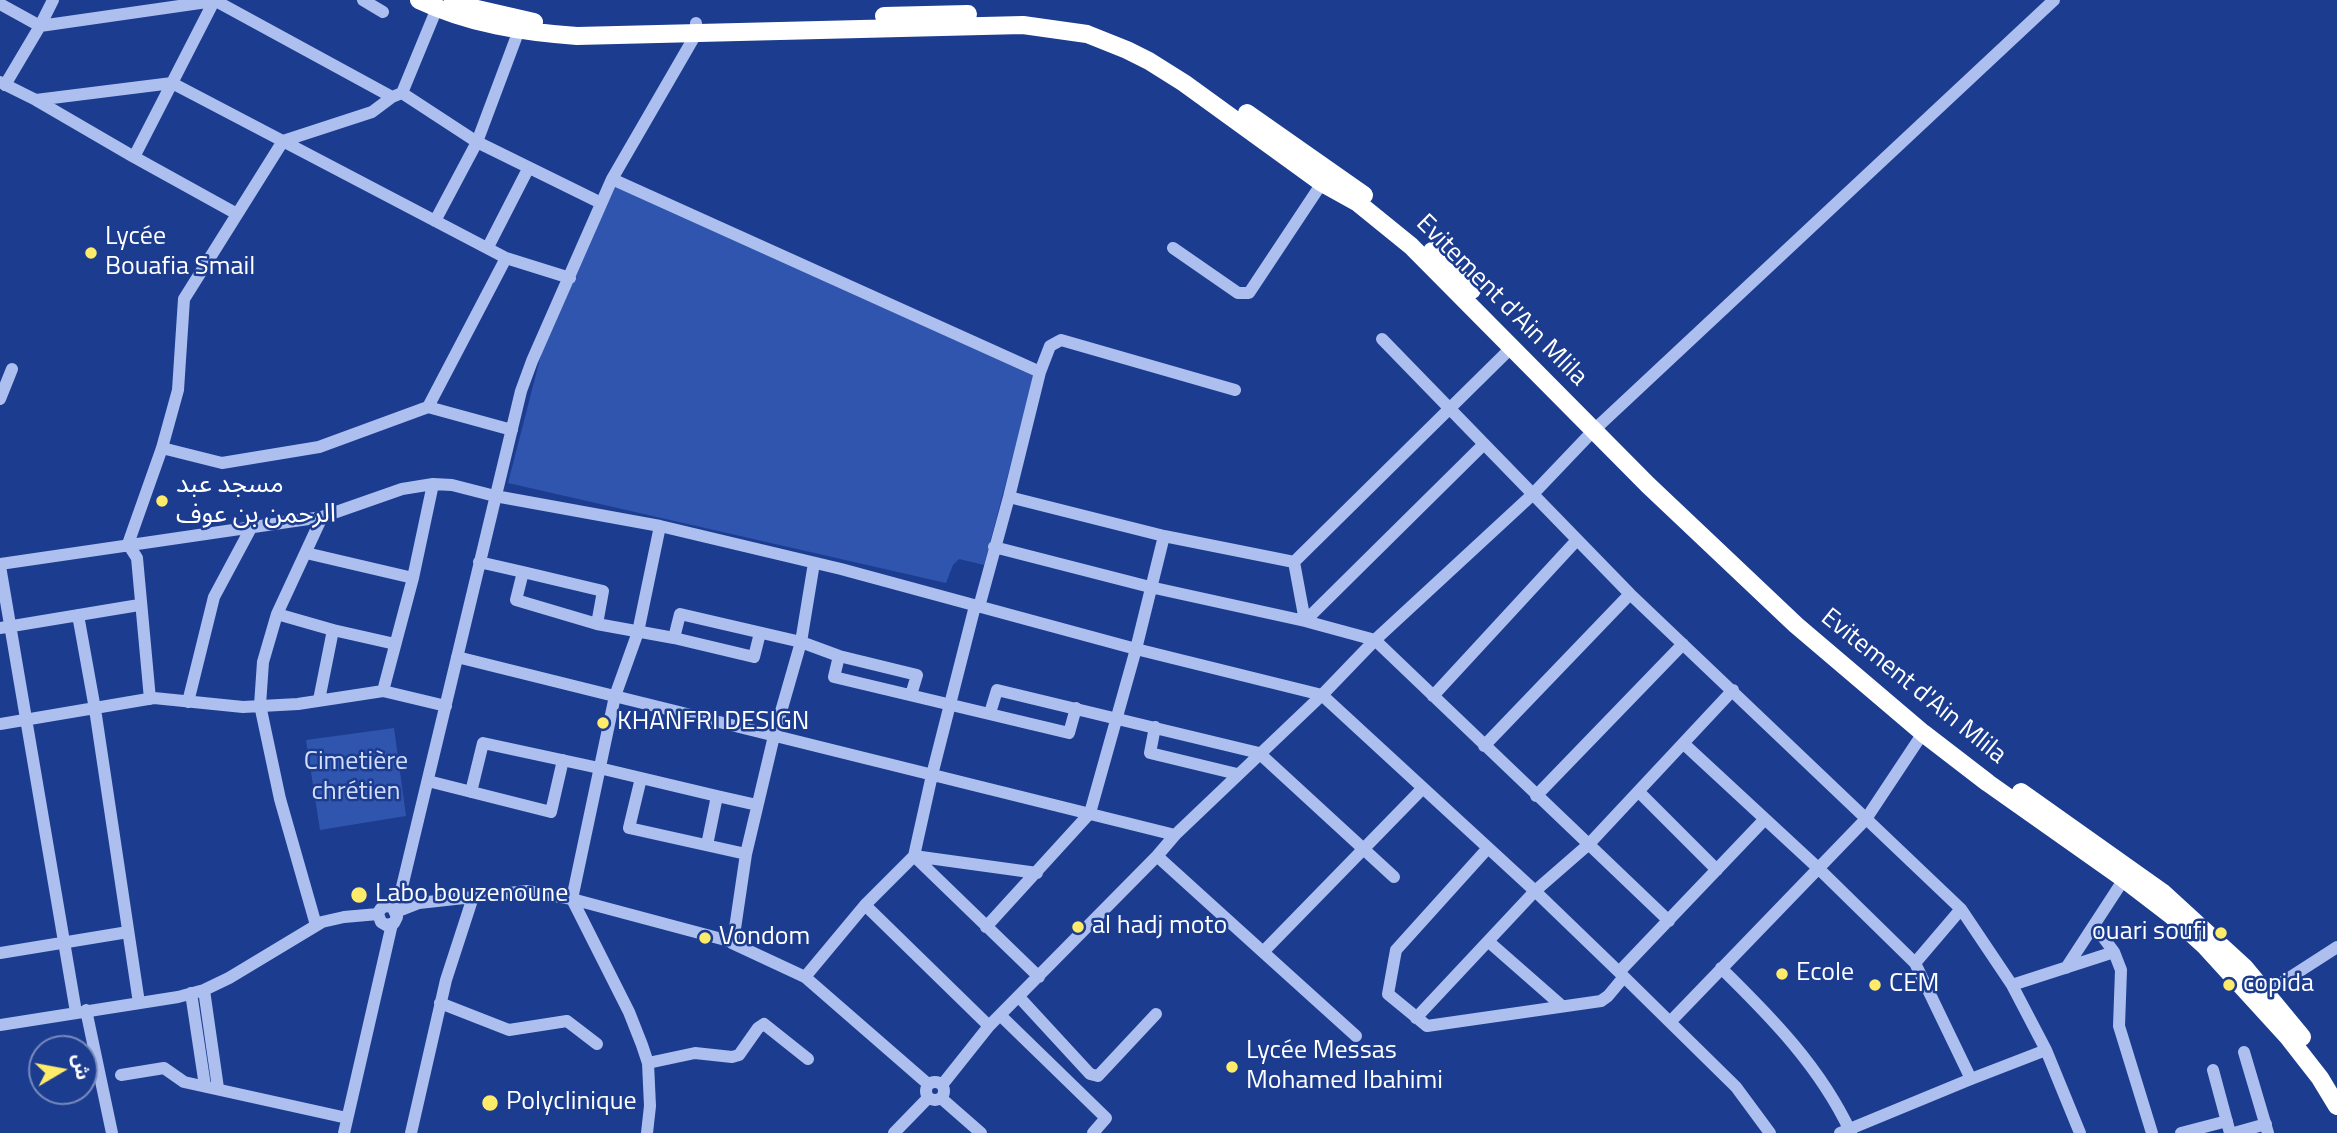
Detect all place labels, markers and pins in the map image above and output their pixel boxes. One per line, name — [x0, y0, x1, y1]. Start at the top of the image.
place label: Lycée Bouafia Smail — [105, 222, 255, 284]
marker: Lycée Bouafia Smail — [83, 245, 99, 261]
place label: مسجد عبد الرحمن بن عوف — [176, 470, 336, 532]
marker: مسجد عبد الرحمن بن عوف — [154, 493, 170, 509]
place label: KHANFRI DESIGN — [617, 707, 809, 739]
marker: KHANFRI DESIGN — [595, 715, 611, 731]
place label: Labo bouzenoune — [375, 879, 568, 911]
marker: Labo bouzenoune — [349, 885, 369, 905]
place label: al hadj moto — [1092, 911, 1227, 943]
place label: ouari soufi — [2092, 917, 2207, 949]
marker: al hadj moto — [1070, 919, 1086, 935]
place label: Vondom — [719, 922, 810, 954]
marker: ouari soufi — [2213, 925, 2229, 941]
marker: Vondom — [697, 930, 713, 946]
place label: Ecole — [1796, 958, 1854, 990]
marker: Ecole — [1774, 966, 1790, 982]
place label: CEM — [1889, 969, 1939, 1001]
place label: copida — [2243, 969, 2314, 1001]
marker: CEM — [1867, 977, 1883, 993]
marker: copida — [2221, 977, 2237, 993]
place label: Lycée Messas Mohamed Ibahimi — [1246, 1036, 1443, 1098]
marker: Lycée Messas Mohamed Ibahimi — [1224, 1059, 1240, 1075]
place label: Polyclinique — [506, 1087, 637, 1119]
marker: Polyclinique — [480, 1093, 500, 1113]

